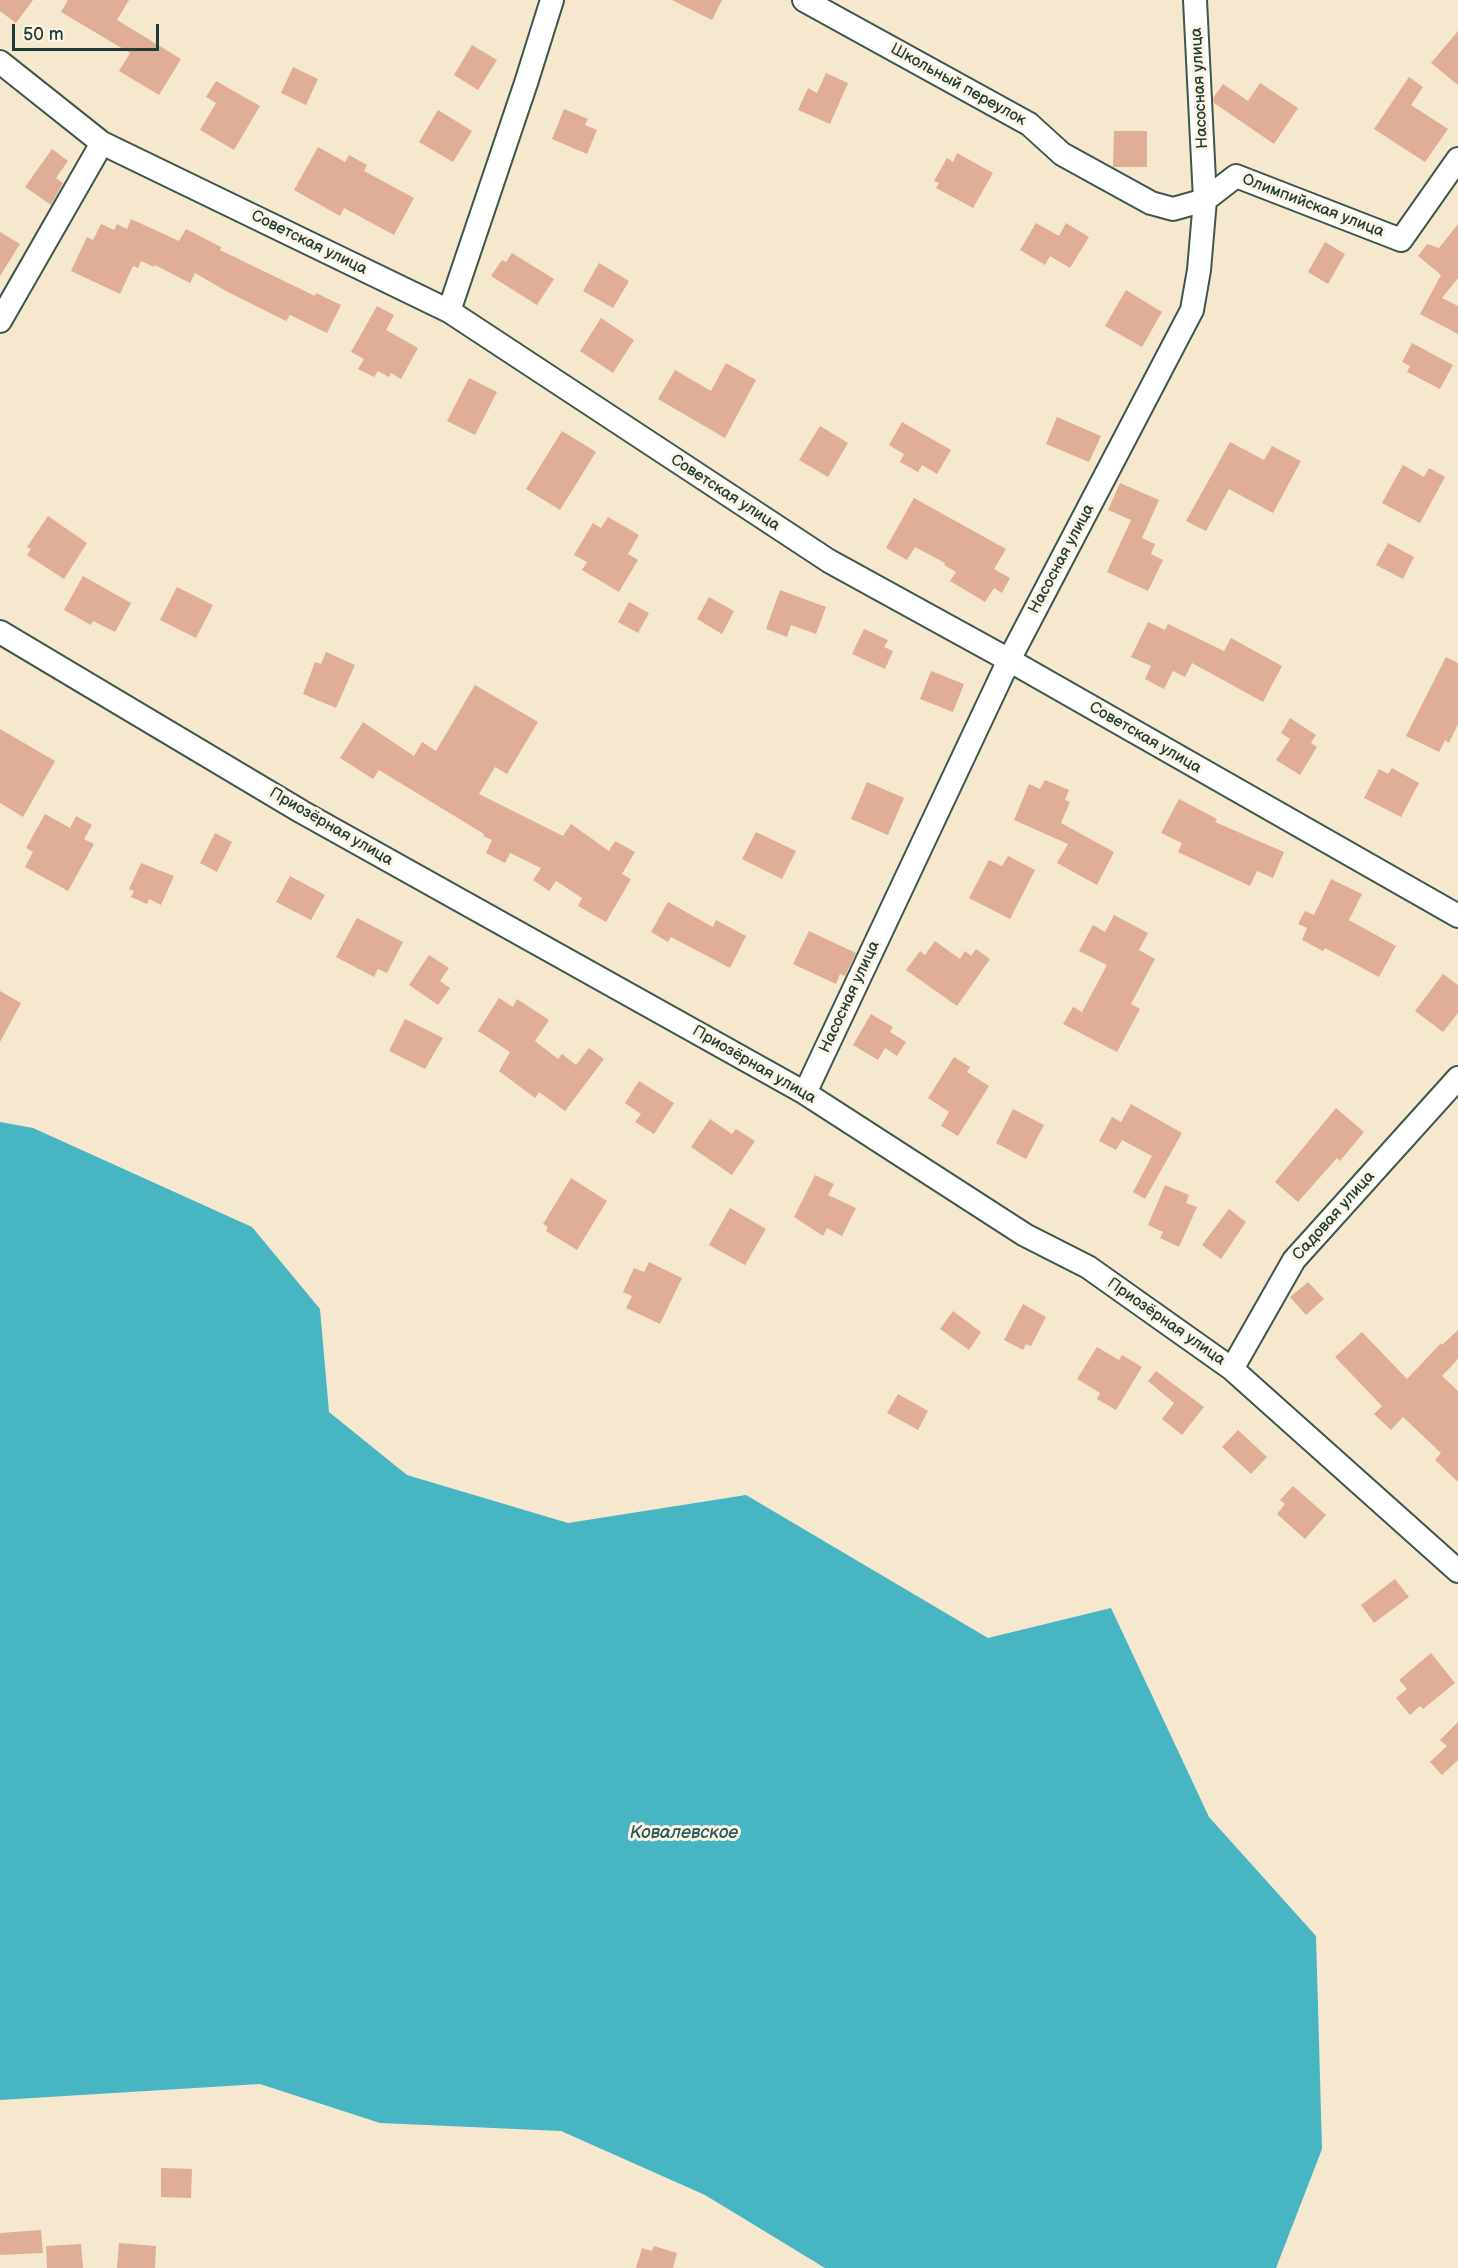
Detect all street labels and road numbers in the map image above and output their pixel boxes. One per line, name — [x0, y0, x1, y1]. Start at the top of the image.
street label: Насосная улица — [1187, 27, 1213, 149]
street label: Школьный переулок — [887, 40, 1029, 130]
street label: Олимпийская улица — [1239, 170, 1387, 242]
street label: Советская улица — [248, 207, 370, 279]
street label: Советская улица — [667, 450, 783, 536]
street label: Насосная улица — [1025, 501, 1099, 617]
street label: Советская улица — [1085, 698, 1205, 778]
street label: Приозёрная улица — [266, 784, 396, 870]
street label: Насосная улица — [816, 938, 884, 1056]
street label: Приозёрная улица — [689, 1022, 819, 1108]
street label: Садовая улица — [1289, 1167, 1379, 1265]
street label: Приозёрная улица — [1103, 1274, 1229, 1370]

